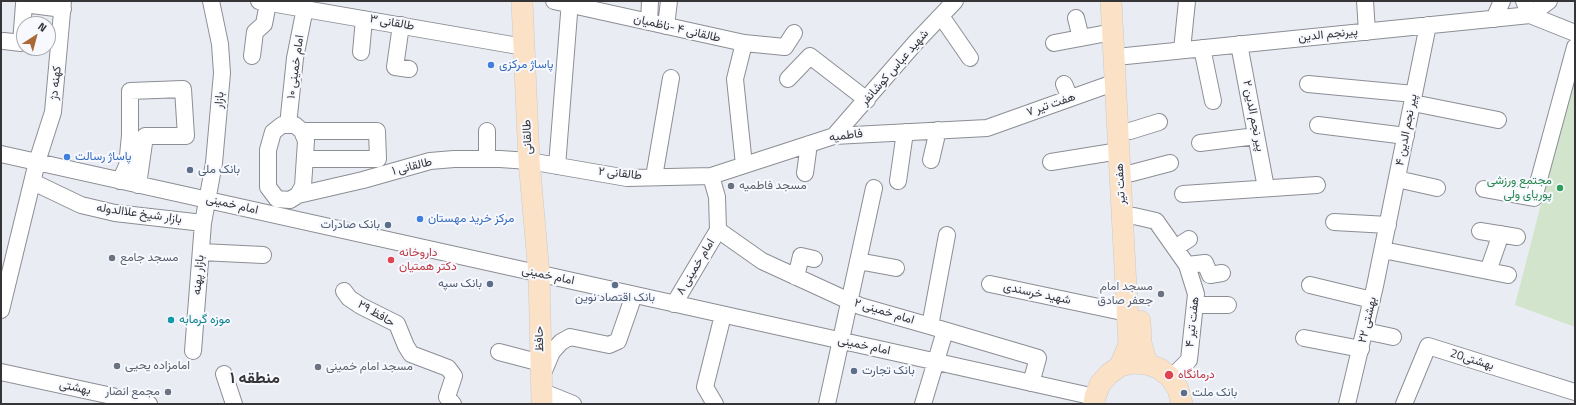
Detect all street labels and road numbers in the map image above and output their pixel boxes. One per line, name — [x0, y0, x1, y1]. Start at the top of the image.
street label: طالقانی ۳ — [368, 12, 416, 34]
street label: طالقانی ۴ -ناظمیان — [632, 12, 722, 46]
street label: پیرنجم الدین — [1297, 25, 1359, 45]
street label: شهید عباس کوشانفر — [858, 27, 932, 109]
street label: امام خمینی ۱۰ — [284, 34, 308, 100]
street label: کهنه دژ — [47, 65, 65, 101]
street label: پیر نجم الدین ۲ — [1239, 79, 1267, 153]
street label: هفت تیر ۷ — [1025, 90, 1077, 120]
street label: بازار — [212, 91, 228, 109]
street label: پیر نجم الدین ۴ — [1393, 93, 1421, 167]
street label: طالقانی — [520, 119, 536, 155]
street label: فاطمیه — [828, 127, 864, 145]
street label: طالقانی ۱ — [390, 155, 434, 179]
street label: هفت تیر — [1113, 163, 1129, 205]
street label: طالقانی ۲ — [598, 165, 642, 183]
street label: امام خمینی — [204, 192, 260, 218]
street label: بازار شیخ علاالدوله — [95, 201, 183, 227]
street label: امام خمینی ۸ — [674, 236, 718, 298]
street label: بازار پهنه — [190, 254, 208, 296]
street label: امام خمینی — [520, 263, 576, 289]
street label: شهید خرسندی — [1002, 280, 1072, 308]
street label: امام خمینی ۲ — [852, 296, 916, 328]
street label: هفت تیر ۴ — [1183, 296, 1203, 348]
street label: بهشتی ۲۲ — [1356, 296, 1380, 344]
street label: حافظ ۲۹ — [355, 298, 397, 330]
street label: حافظ — [533, 326, 547, 352]
street label: امام خمینی — [836, 333, 892, 359]
street label: بهشتی20 — [1448, 347, 1496, 373]
street label: بهشتی — [58, 378, 92, 398]

